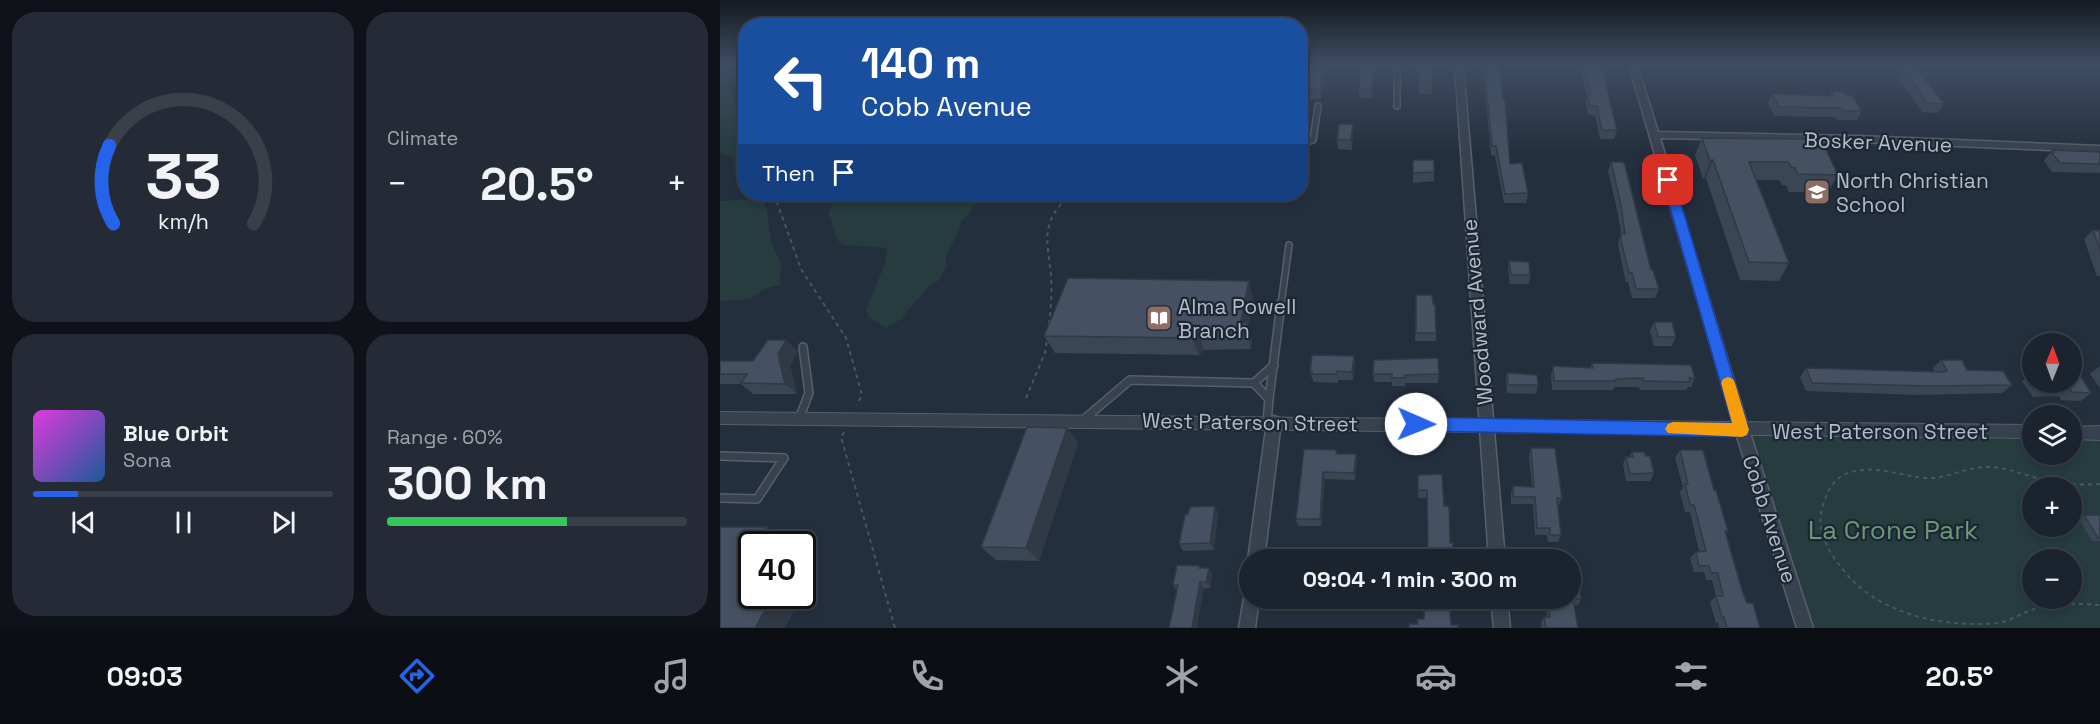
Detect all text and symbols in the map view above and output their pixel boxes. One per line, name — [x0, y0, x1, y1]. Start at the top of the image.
text: 140 m — [861, 37, 980, 90]
icon: left — [762, 42, 840, 120]
text: Cobb Avenue — [861, 89, 1032, 124]
text: Climate — [387, 125, 458, 151]
street label: Bosker Avenue — [1803, 126, 1953, 158]
text: 33 — [145, 137, 221, 216]
pin — [1642, 154, 1693, 205]
text: 20.5° — [480, 156, 594, 213]
icon: arrive — [827, 156, 860, 189]
text: Then — [762, 159, 815, 187]
text: − — [387, 163, 407, 205]
text: + — [667, 163, 687, 205]
icon: arrive — [1651, 163, 1684, 196]
place label: North Christian School — [1836, 167, 1989, 218]
school or university icon: North Christian School — [1802, 177, 1832, 207]
text: km/h — [157, 208, 209, 235]
street label: Woodward Avenue — [1455, 218, 1499, 406]
place label: Alma Powell Branch — [1178, 293, 1296, 344]
library icon: Alma Powell Branch — [1144, 303, 1174, 333]
north arrow — [2022, 333, 2082, 393]
map controls — [2022, 333, 2082, 609]
position arrow — [1384, 392, 1448, 456]
button: layers — [2022, 405, 2082, 465]
street label: West Paterson Street — [1142, 407, 1358, 437]
street label: West Paterson Street — [1772, 418, 1988, 445]
text: Blue Orbit — [123, 419, 229, 447]
text: Range · 60% — [387, 424, 503, 450]
text: Sona — [123, 447, 171, 473]
street label: Cobb Avenue — [1737, 452, 1803, 586]
text: 300 km — [387, 455, 548, 512]
button: + — [2022, 477, 2082, 537]
icon: previous — [67, 506, 100, 539]
icon: pause — [167, 506, 200, 539]
icon: next — [267, 506, 300, 539]
park label: La Crone Park — [1808, 513, 1978, 547]
speed limit sign: 40 — [738, 531, 816, 609]
button: − — [2022, 549, 2082, 609]
text: 09:04 · 1 min · 300 m — [1303, 565, 1517, 593]
icon: directions — [396, 655, 438, 697]
icon: music — [651, 655, 693, 697]
icon: phone — [906, 655, 948, 697]
icon: climate — [1161, 655, 1203, 697]
icon: car — [1415, 655, 1457, 697]
icon: filters — [1670, 655, 1712, 697]
text: 09:03 — [106, 659, 183, 694]
text: 20.5° — [1925, 659, 1994, 694]

